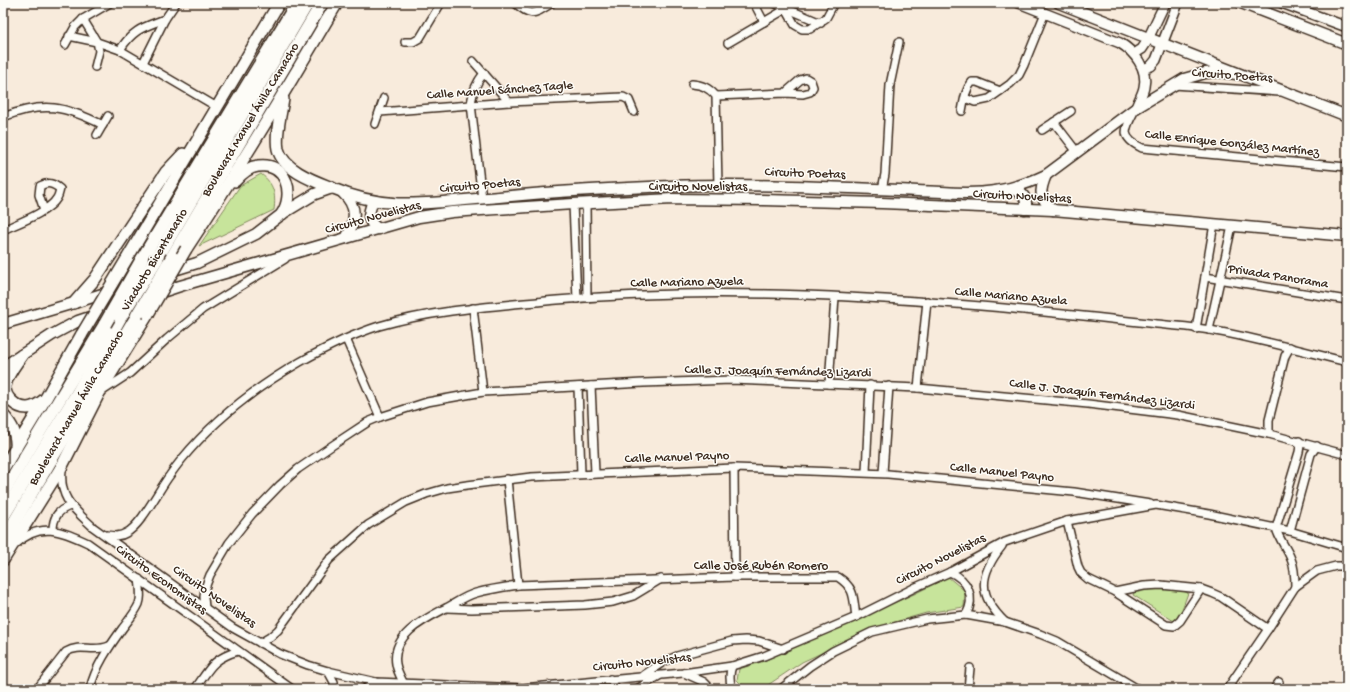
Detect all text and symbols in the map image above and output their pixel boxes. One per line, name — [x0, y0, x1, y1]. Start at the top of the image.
street label: Boulevard Manuel Ávila Camacho — [198, 40, 303, 200]
street label: Circuito Poetas — [1191, 66, 1274, 86]
street label: Calle Manuel Sánchez Tagle — [426, 78, 574, 104]
street label: Calle Enrique González Martínez — [1144, 127, 1321, 161]
street label: Circuito Poetas — [764, 165, 847, 183]
street label: Circuito Poetas — [439, 175, 522, 197]
street label: Circuito Novelistas — [649, 180, 748, 195]
street label: Circuito Novelistas — [972, 187, 1073, 207]
street label: Circuito Novelistas — [324, 198, 424, 238]
street label: Viaducto Bicentenario — [118, 206, 192, 315]
street label: Privada Panorama — [1226, 262, 1330, 292]
street label: Calle Mariano Azuela — [630, 275, 744, 291]
street label: Calle Mariano Azuela — [954, 285, 1069, 309]
street label: Boulevard Manuel Ávila Camacho — [25, 327, 128, 489]
street label: Calle J. Joaquín Fernández Lizardi — [684, 363, 872, 381]
street label: Calle J. Joaquín Fernández Lizardi — [1008, 376, 1196, 414]
street label: Calle Manuel Payno — [624, 449, 730, 467]
street label: Calle Manuel Payno — [949, 460, 1055, 486]
street label: Circuito Novelistas — [894, 530, 989, 589]
street label: Circuito Economistas — [112, 542, 211, 619]
street label: Calle José Rubén Romero — [694, 559, 829, 574]
street label: Circuito Novelistas — [169, 563, 260, 632]
street label: Circuito Novelistas — [592, 650, 693, 676]

